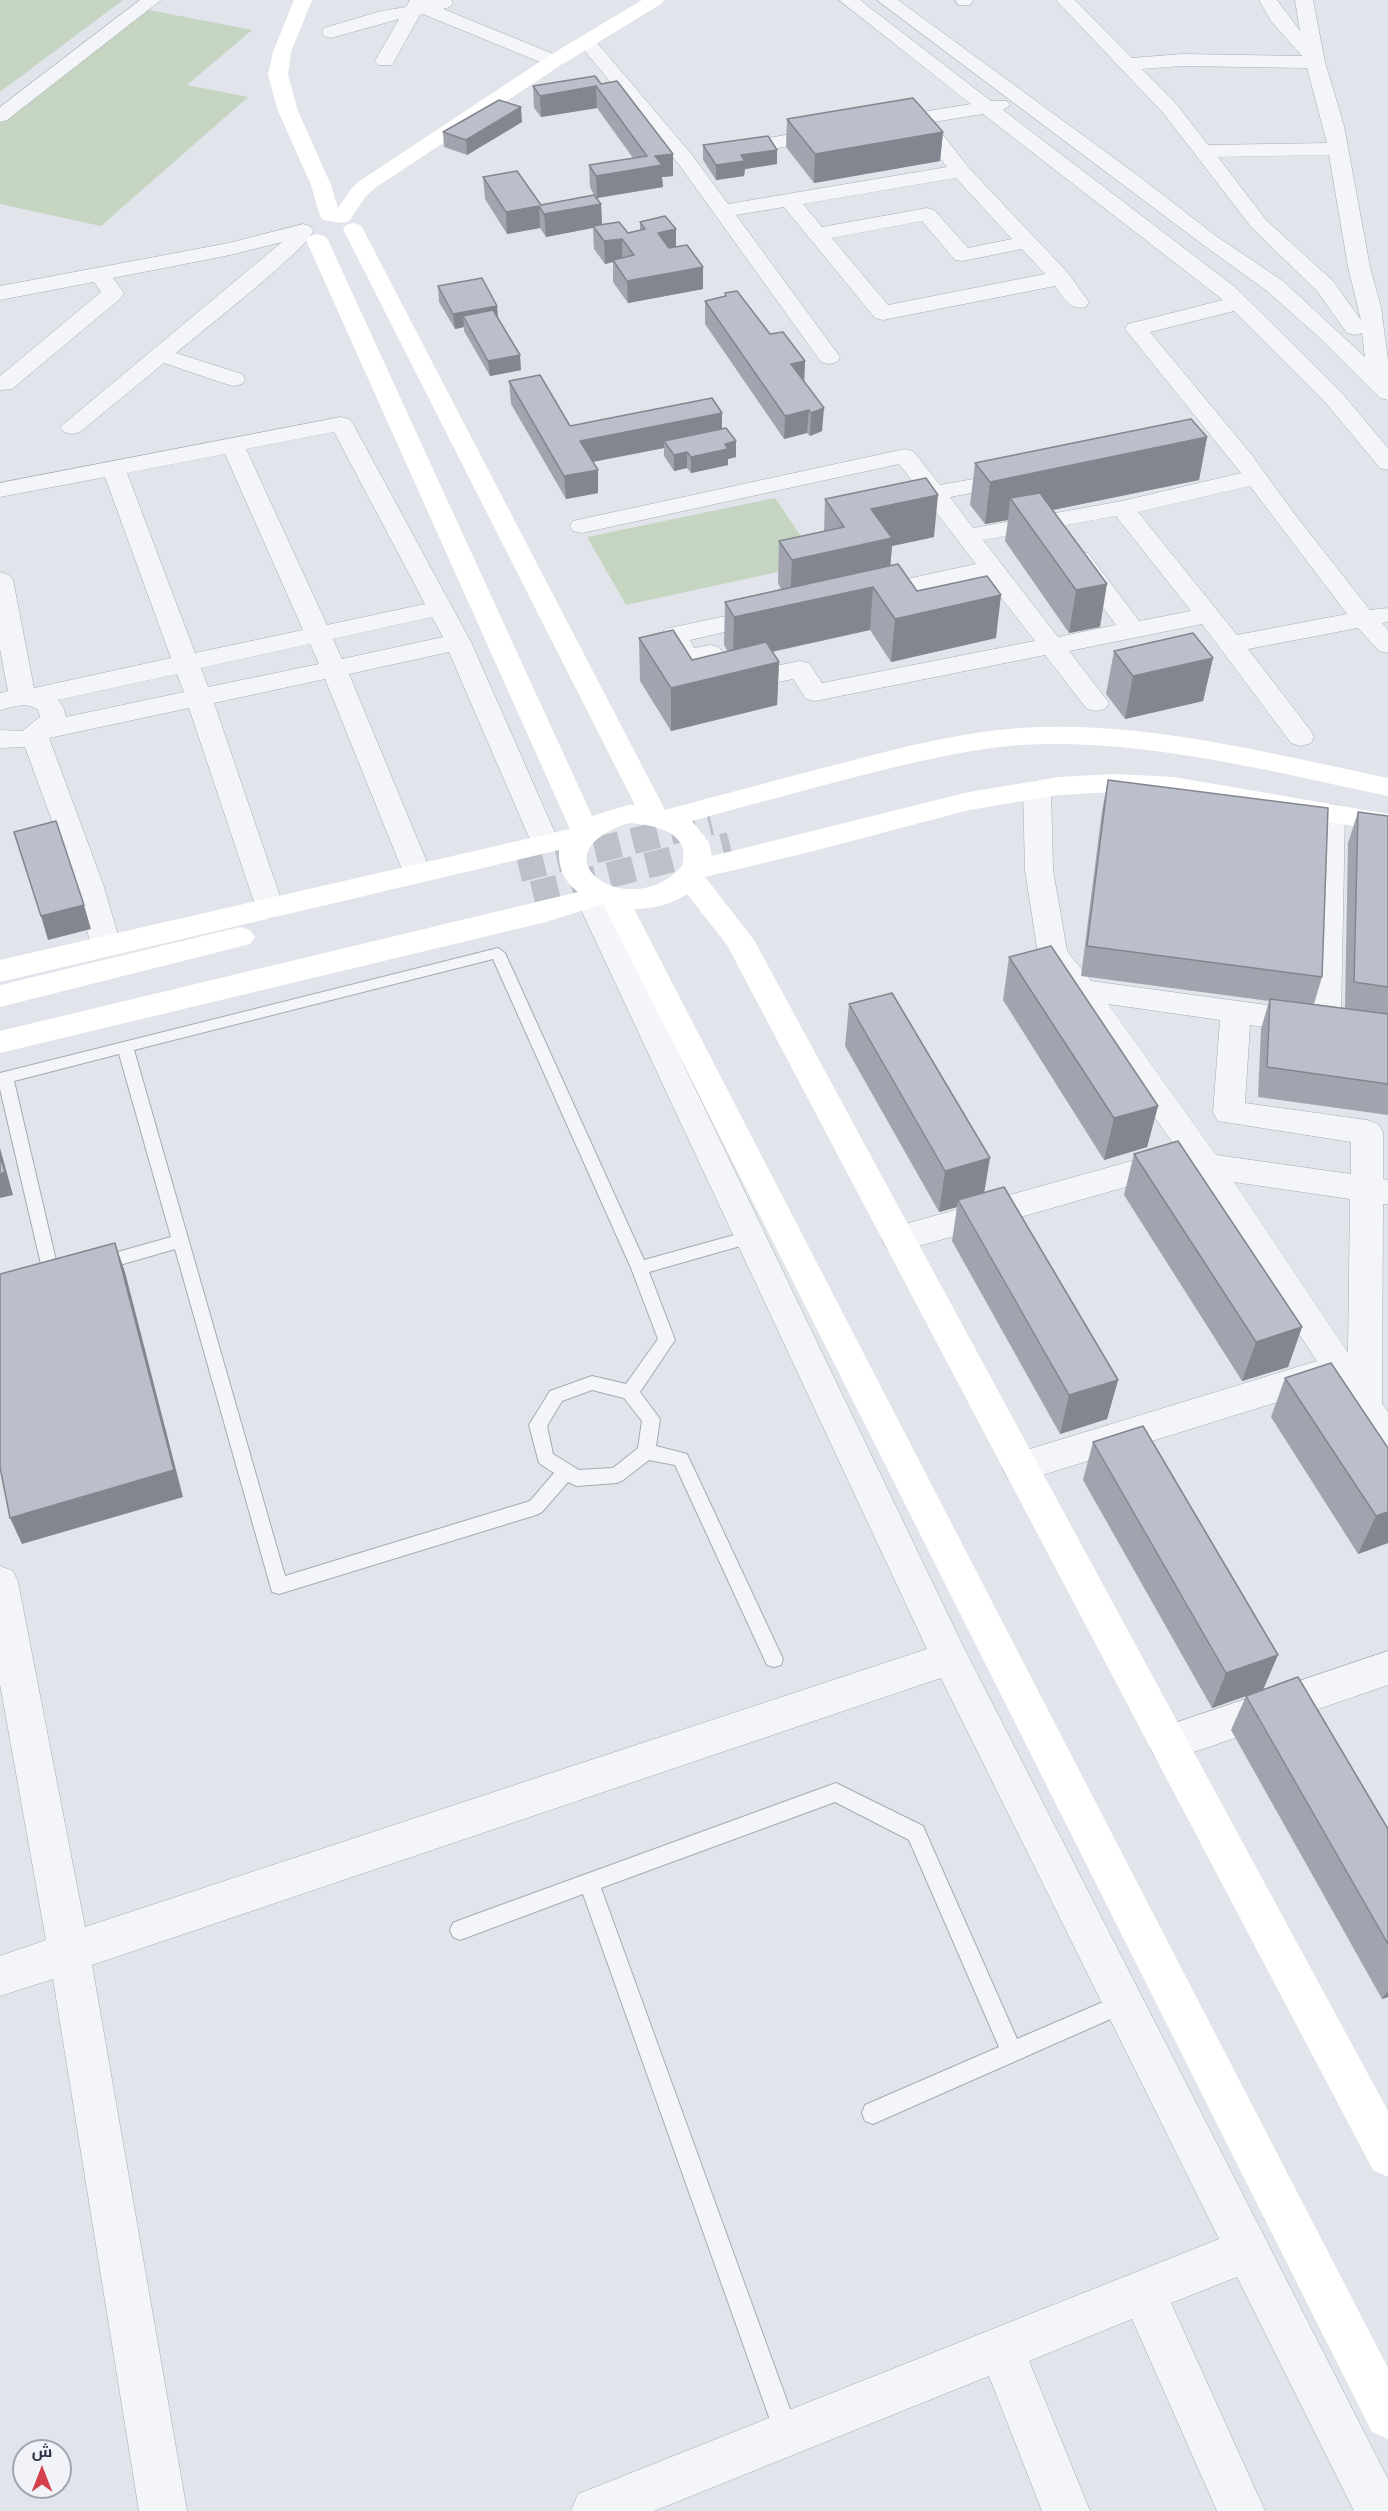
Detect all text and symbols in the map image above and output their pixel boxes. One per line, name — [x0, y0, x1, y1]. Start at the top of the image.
north arrow — [12, 2439, 72, 2499]
text: ش — [32, 2443, 52, 2463]

